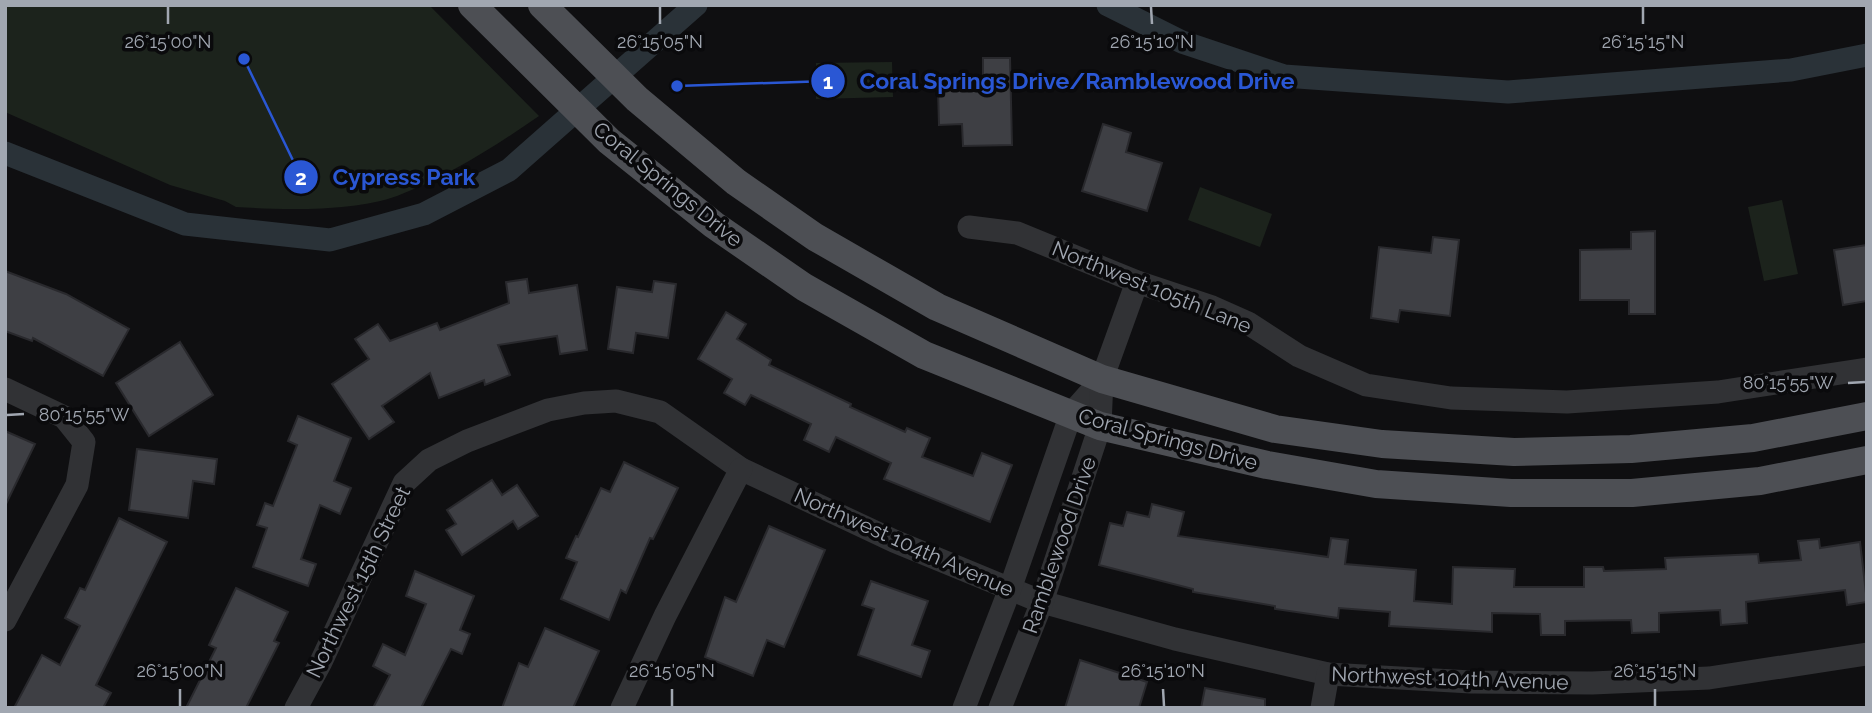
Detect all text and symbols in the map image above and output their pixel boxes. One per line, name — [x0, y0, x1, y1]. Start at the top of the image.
text: 26°15'00"N — [124, 31, 212, 52]
text: 26°15'05"N — [617, 31, 703, 52]
text: 26°15'10"N — [1110, 31, 1194, 52]
text: 26°15'15"N — [1602, 31, 1684, 52]
callout: Coral Springs Drive/Ramblewood Drive — [810, 59, 1309, 103]
text: Coral Springs Drive/Ramblewood Drive — [859, 67, 1295, 94]
text: 1 — [823, 69, 833, 94]
street label: Coral Springs Drive — [588, 116, 748, 252]
callout: Cypress Park — [284, 155, 490, 199]
text: Cypress Park — [333, 163, 476, 190]
text: 2 — [295, 165, 307, 190]
street label: Northwest 105th Lane — [1049, 236, 1255, 338]
text: 80°15'55"W — [1743, 372, 1833, 393]
street label: Coral Springs Drive — [1076, 403, 1260, 475]
text: 80°15'55"W — [39, 404, 129, 425]
street label: Ramblewood Drive — [1017, 453, 1101, 637]
street label: Northwest 15th Street — [301, 482, 415, 682]
street label: Northwest 104th Avenue — [790, 482, 1018, 602]
text: 26°15'00"N — [136, 660, 224, 681]
text: 26°15'05"N — [629, 660, 715, 681]
text: 26°15'10"N — [1121, 660, 1205, 681]
text: 26°15'15"N — [1614, 660, 1696, 681]
street label: Northwest 104th Avenue — [1331, 661, 1569, 695]

